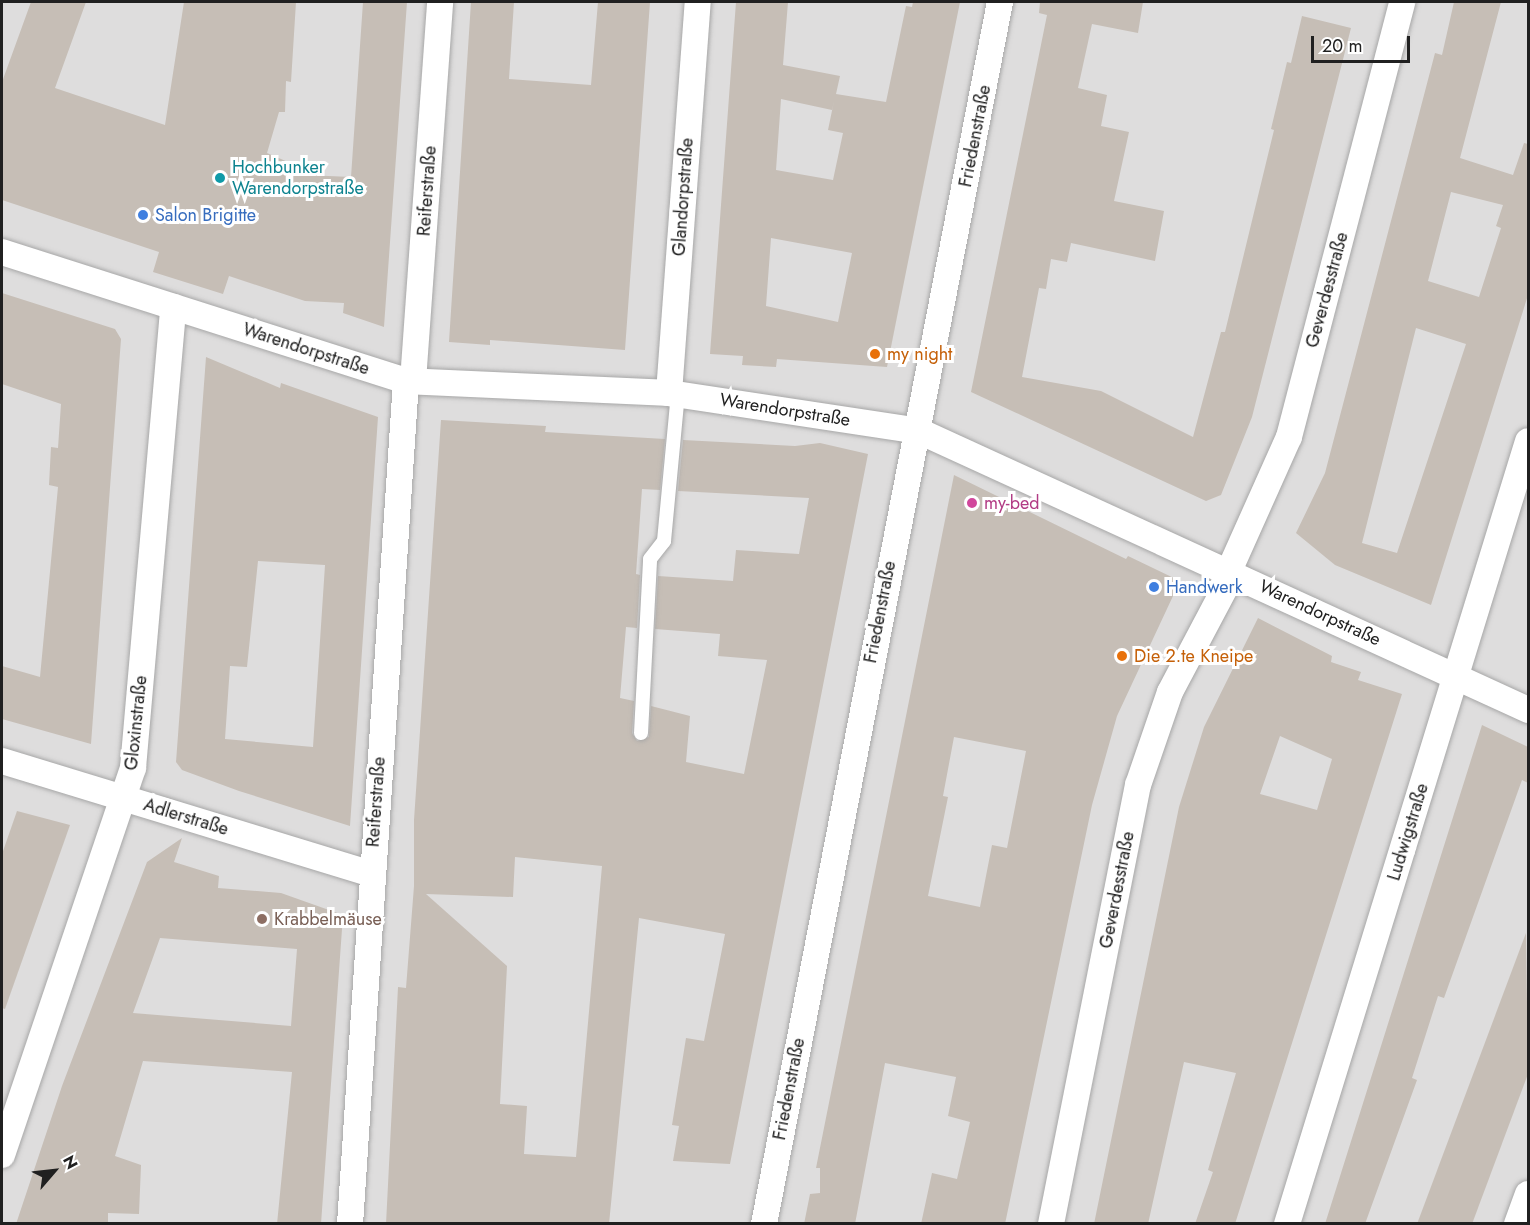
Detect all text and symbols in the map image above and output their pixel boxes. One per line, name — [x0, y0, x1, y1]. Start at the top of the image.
scale bar — [1314, 24, 1413, 62]
text: 20 m — [1322, 33, 1362, 59]
street label: Friedenstraße — [955, 83, 995, 189]
street label: Glandorpstraße — [668, 137, 698, 257]
street label: Reiferstraße — [413, 145, 441, 237]
place label: Hochbunker Warendorpstraße — [232, 157, 364, 200]
marker: Hochbunker Warendorpstraße — [213, 171, 227, 185]
place label: Salon Brigitte — [155, 204, 256, 226]
marker: Salon Brigitte — [136, 208, 150, 222]
street label: Geverdesstraße — [1301, 230, 1353, 350]
street label: Warendorpstraße — [240, 318, 372, 380]
place label: my night — [887, 343, 952, 365]
marker: my night — [868, 347, 882, 361]
street label: Warendorpstraße — [718, 389, 852, 431]
place label: my-bed — [984, 492, 1039, 514]
marker: my-bed — [965, 496, 979, 510]
street label: Friedenstraße — [860, 559, 900, 665]
street label: Warendorpstraße — [1256, 575, 1384, 651]
place label: Handwerk — [1166, 576, 1243, 598]
marker: Handwerk — [1147, 580, 1161, 594]
place label: Die 2.te Kneipe — [1134, 645, 1253, 667]
marker: Die 2.te Kneipe — [1115, 649, 1129, 663]
street label: Gloxinstraße — [120, 675, 152, 771]
street label: Reiferstraße — [362, 756, 390, 848]
street label: Ludwigstraße — [1383, 781, 1433, 883]
street label: Adlerstraße — [141, 794, 231, 840]
street label: Geverdesstraße — [1095, 830, 1139, 950]
place label: Krabbelmäuse — [274, 908, 382, 930]
marker: Krabbelmäuse — [255, 912, 269, 926]
street label: Friedenstraße — [769, 1036, 809, 1142]
north arrow — [24, 1141, 84, 1201]
text: N — [57, 1151, 83, 1173]

